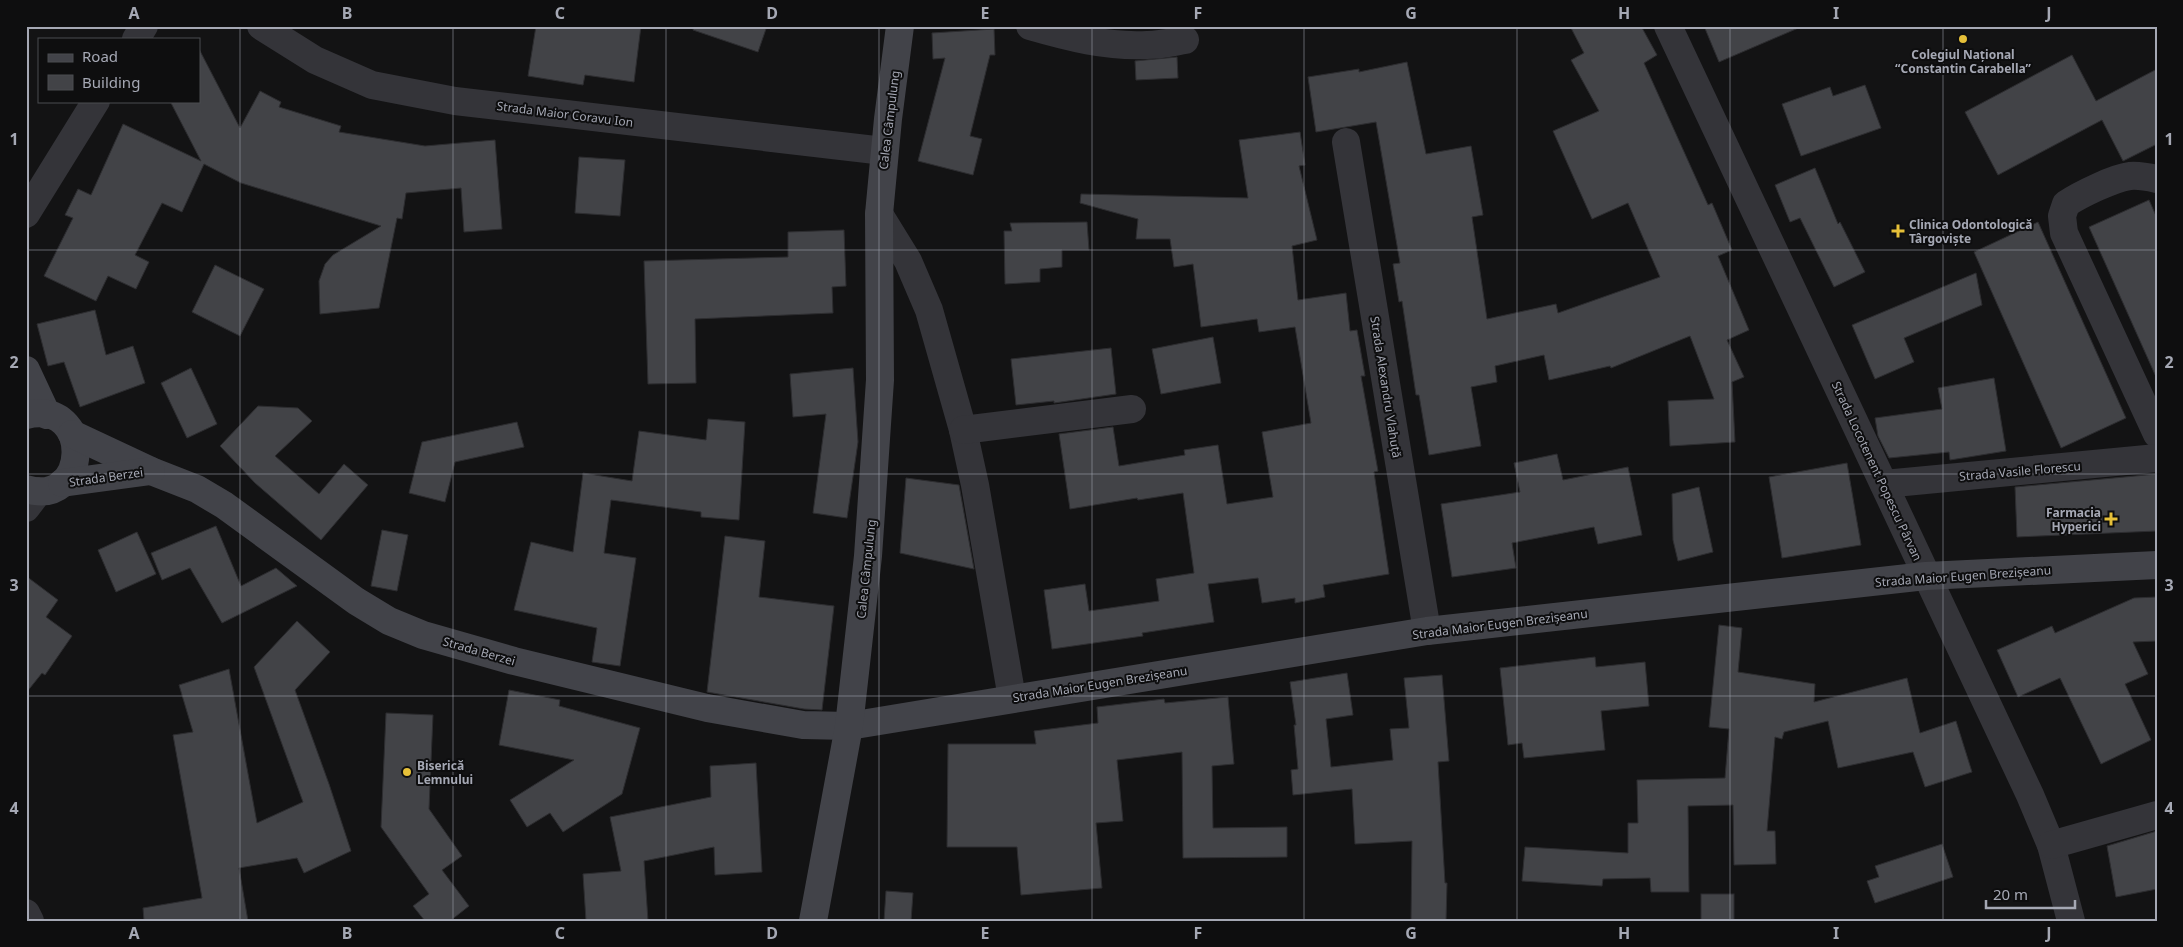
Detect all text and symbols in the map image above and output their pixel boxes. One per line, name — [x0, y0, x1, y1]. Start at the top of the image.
text: A — [128, 2, 140, 24]
text: B — [342, 2, 352, 24]
text: C — [555, 2, 565, 24]
text: D — [766, 2, 778, 24]
text: E — [981, 2, 990, 24]
text: F — [1194, 2, 1202, 24]
text: G — [1405, 2, 1417, 24]
text: H — [1618, 2, 1630, 24]
text: I — [1833, 2, 1839, 24]
text: J — [2044, 2, 2052, 24]
marker: Colegiul Național “Constantin Carabella” — [1957, 33, 1969, 45]
legend — [38, 38, 200, 102]
text: Road — [82, 46, 118, 66]
place label: Colegiul Național “Constantin Carabella” — [1895, 46, 2032, 77]
street label: Calea Câmpulung — [874, 69, 904, 171]
text: Building — [82, 72, 140, 92]
street label: Strada Maior Coravu Ion — [496, 97, 634, 131]
text: 1 — [9, 128, 19, 150]
text: 1 — [2164, 128, 2174, 150]
place label: Clinica Odontologică Târgoviște — [1909, 216, 2032, 247]
marker: Clinica Odontologică Târgoviște — [1891, 224, 1905, 238]
street label: Strada Alexandru Vlahuță — [1366, 315, 1406, 459]
text: 2 — [9, 351, 19, 373]
text: 2 — [2164, 351, 2174, 373]
street label: Strada Locotenent Popescu Pârvan — [1828, 378, 1926, 564]
street label: Strada Vasile Florescu — [1958, 457, 2082, 485]
street label: Strada Berzei — [68, 463, 144, 491]
place label: Farmacia Hyperici — [2046, 504, 2101, 535]
marker: Farmacia Hyperici — [2105, 513, 2117, 525]
street label: Calea Câmpulung — [852, 519, 880, 619]
street label: Strada Maior Eugen Brezișeanu — [1874, 561, 2052, 591]
text: 3 — [9, 574, 19, 596]
text: 3 — [2164, 574, 2174, 596]
street label: Strada Maior Eugen Brezișeanu — [1411, 605, 1589, 643]
street label: Strada Berzei — [441, 633, 517, 669]
street label: Strada Maior Eugen Brezișeanu — [1012, 662, 1188, 706]
place label: Biserică Lemnului — [417, 757, 473, 788]
marker: Biserică Lemnului — [401, 766, 413, 778]
text: 4 — [9, 797, 19, 819]
text: 4 — [2164, 797, 2174, 819]
scale bar — [1986, 877, 2074, 909]
text: 20 m — [1993, 884, 2028, 904]
text: A — [128, 922, 140, 944]
text: B — [342, 922, 352, 944]
text: C — [555, 922, 565, 944]
text: D — [766, 922, 778, 944]
text: E — [981, 922, 990, 944]
text: F — [1194, 922, 1202, 944]
text: G — [1405, 922, 1417, 944]
text: H — [1618, 922, 1630, 944]
text: I — [1833, 922, 1839, 944]
text: J — [2044, 922, 2052, 944]

